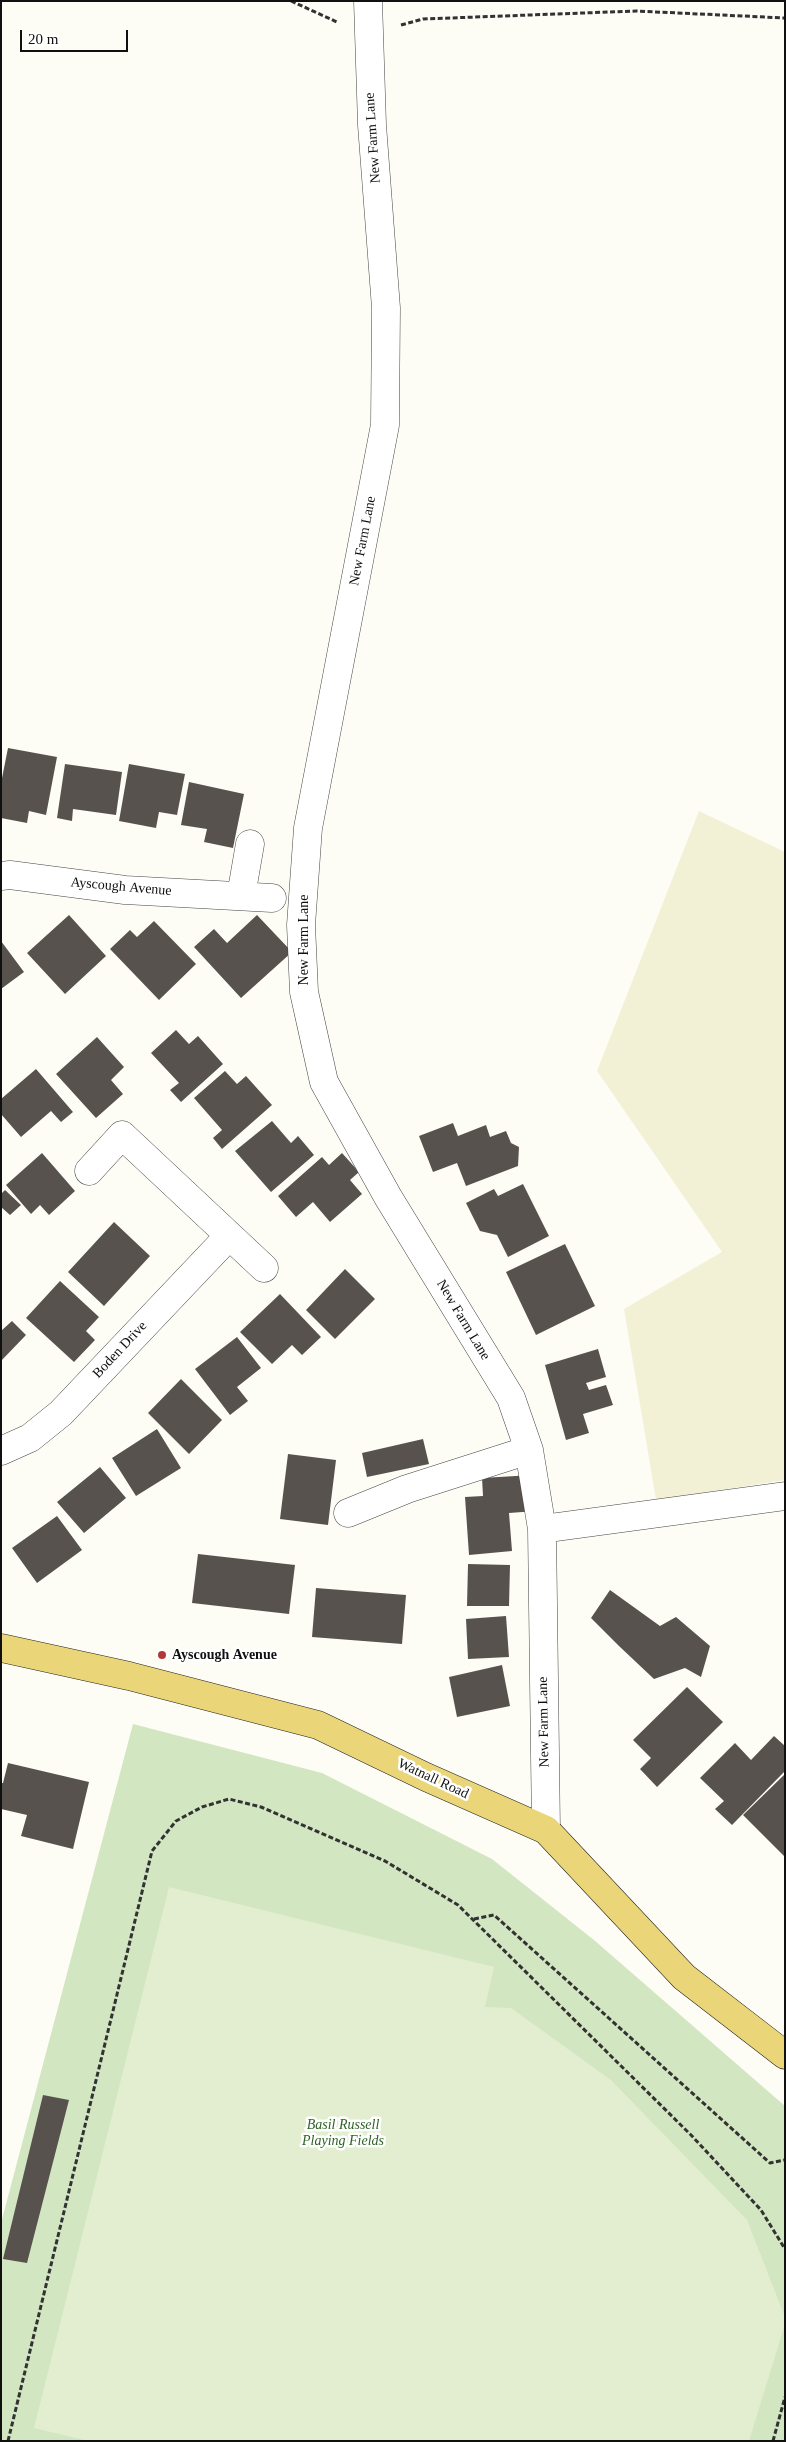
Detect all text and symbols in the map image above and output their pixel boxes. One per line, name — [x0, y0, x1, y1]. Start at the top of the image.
scale bar — [22, 20, 130, 52]
text: 20 m — [28, 31, 58, 47]
street label: New Farm Lane — [361, 92, 385, 184]
street label: New Farm Lane — [346, 495, 380, 587]
street label: Ayscough Avenue — [70, 874, 172, 900]
street label: New Farm Lane — [296, 895, 312, 985]
street label: New Farm Lane — [432, 1277, 494, 1363]
street label: Boden Drive — [89, 1318, 151, 1382]
place label: Ayscough Avenue — [172, 1647, 277, 1663]
marker: Ayscough Avenue — [156, 1649, 168, 1661]
street label: New Farm Lane — [535, 1676, 553, 1768]
street label: Watnall Road — [395, 1755, 471, 1803]
park label: Basil Russell Playing Fields — [302, 2117, 384, 2150]

